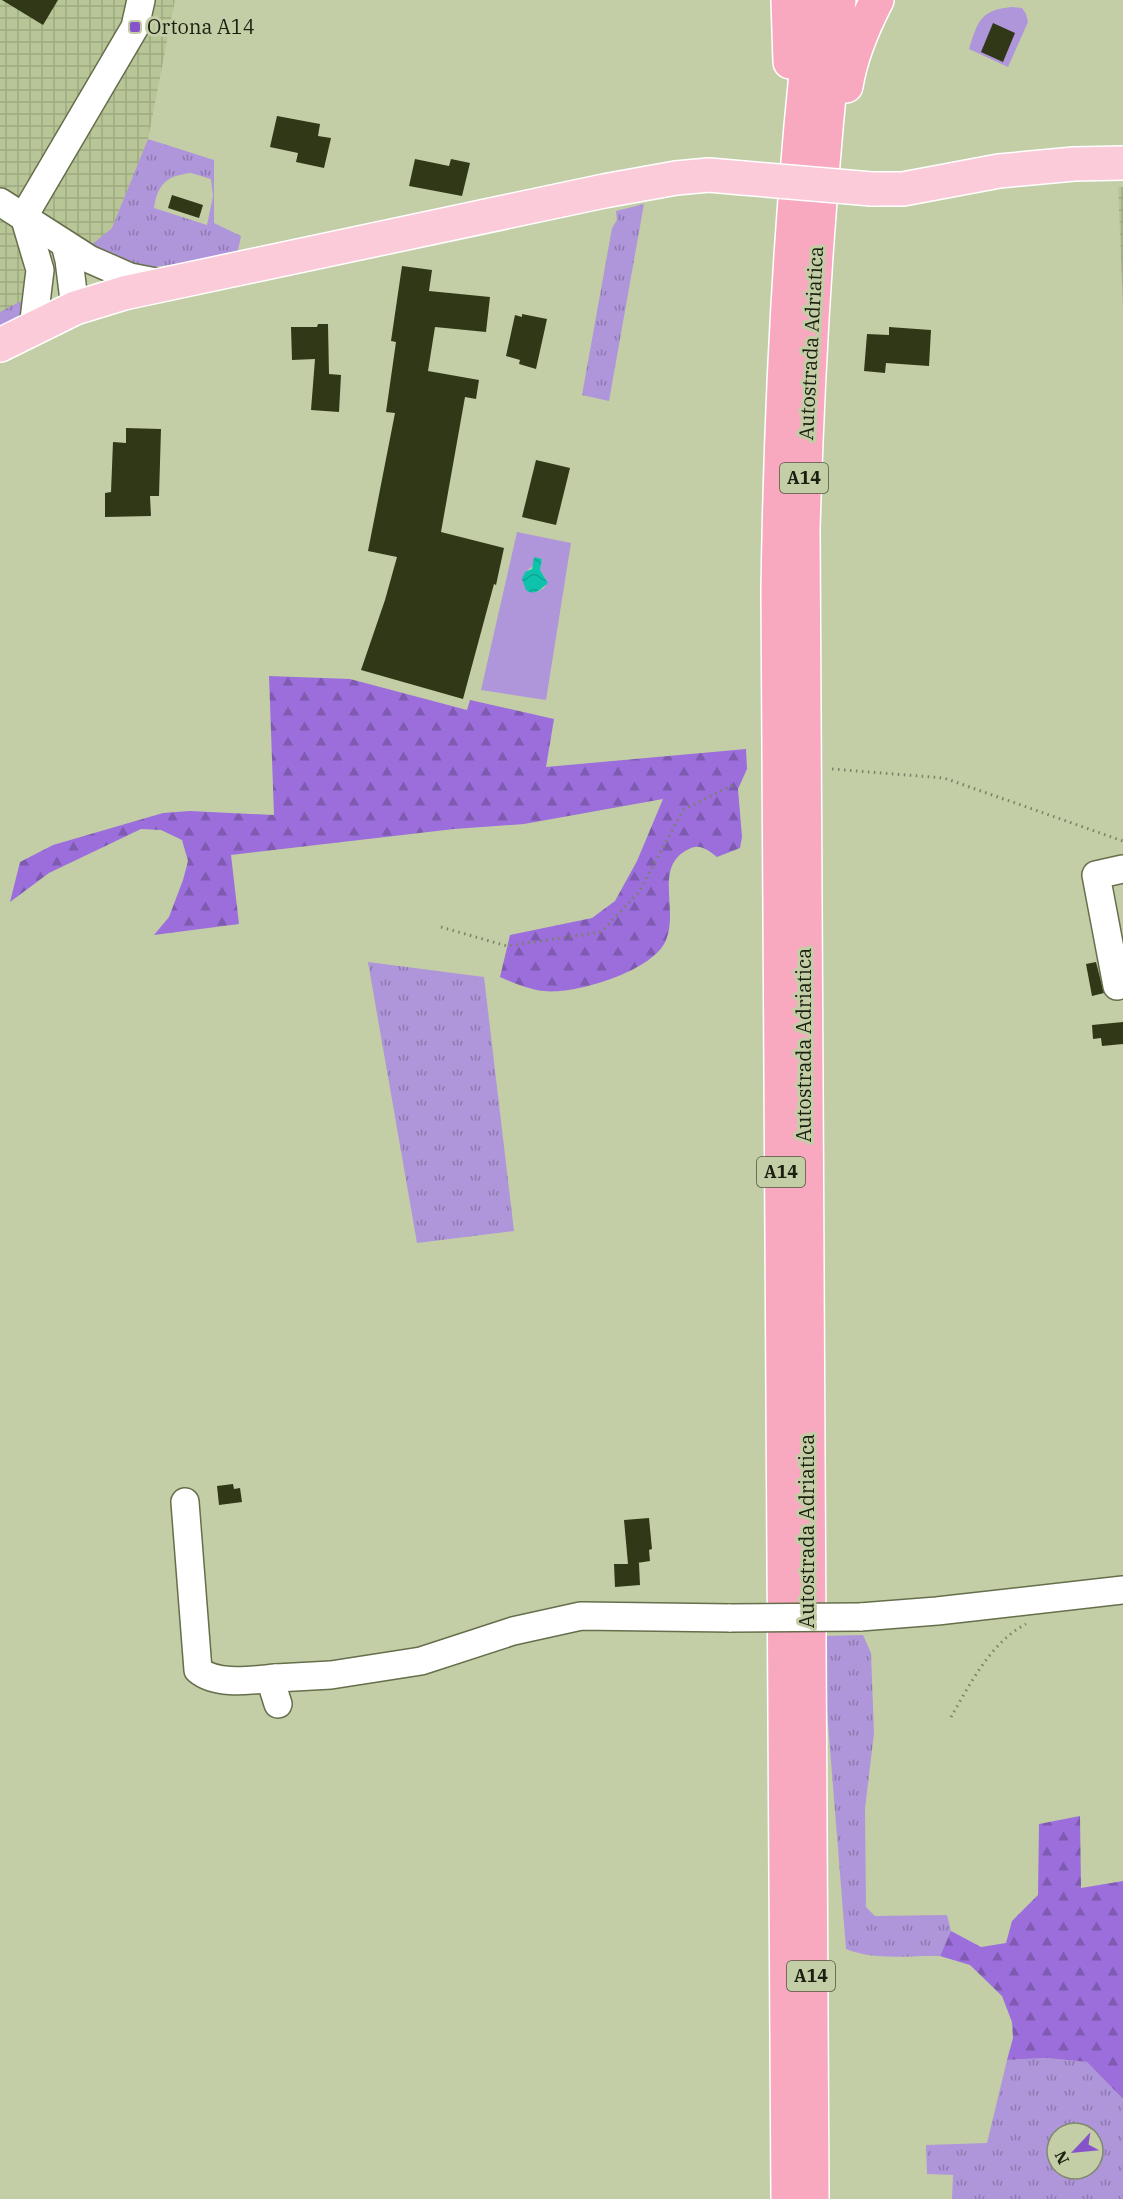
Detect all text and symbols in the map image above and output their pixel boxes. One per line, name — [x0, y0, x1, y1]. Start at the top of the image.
place label: Ortona A14 — [147, 13, 255, 40]
marker: Ortona A14 — [128, 20, 142, 34]
street label: Autostrada Adriatica — [792, 245, 829, 441]
road number: A14 — [780, 463, 828, 493]
street label: Autostrada Adriatica — [790, 948, 817, 1142]
road number: A14 — [757, 1157, 805, 1187]
street label: Autostrada Adriatica — [793, 1434, 820, 1628]
road number: A14 — [787, 1961, 835, 1991]
north arrow — [1045, 2121, 1105, 2181]
text: N — [1050, 2148, 1073, 2168]

